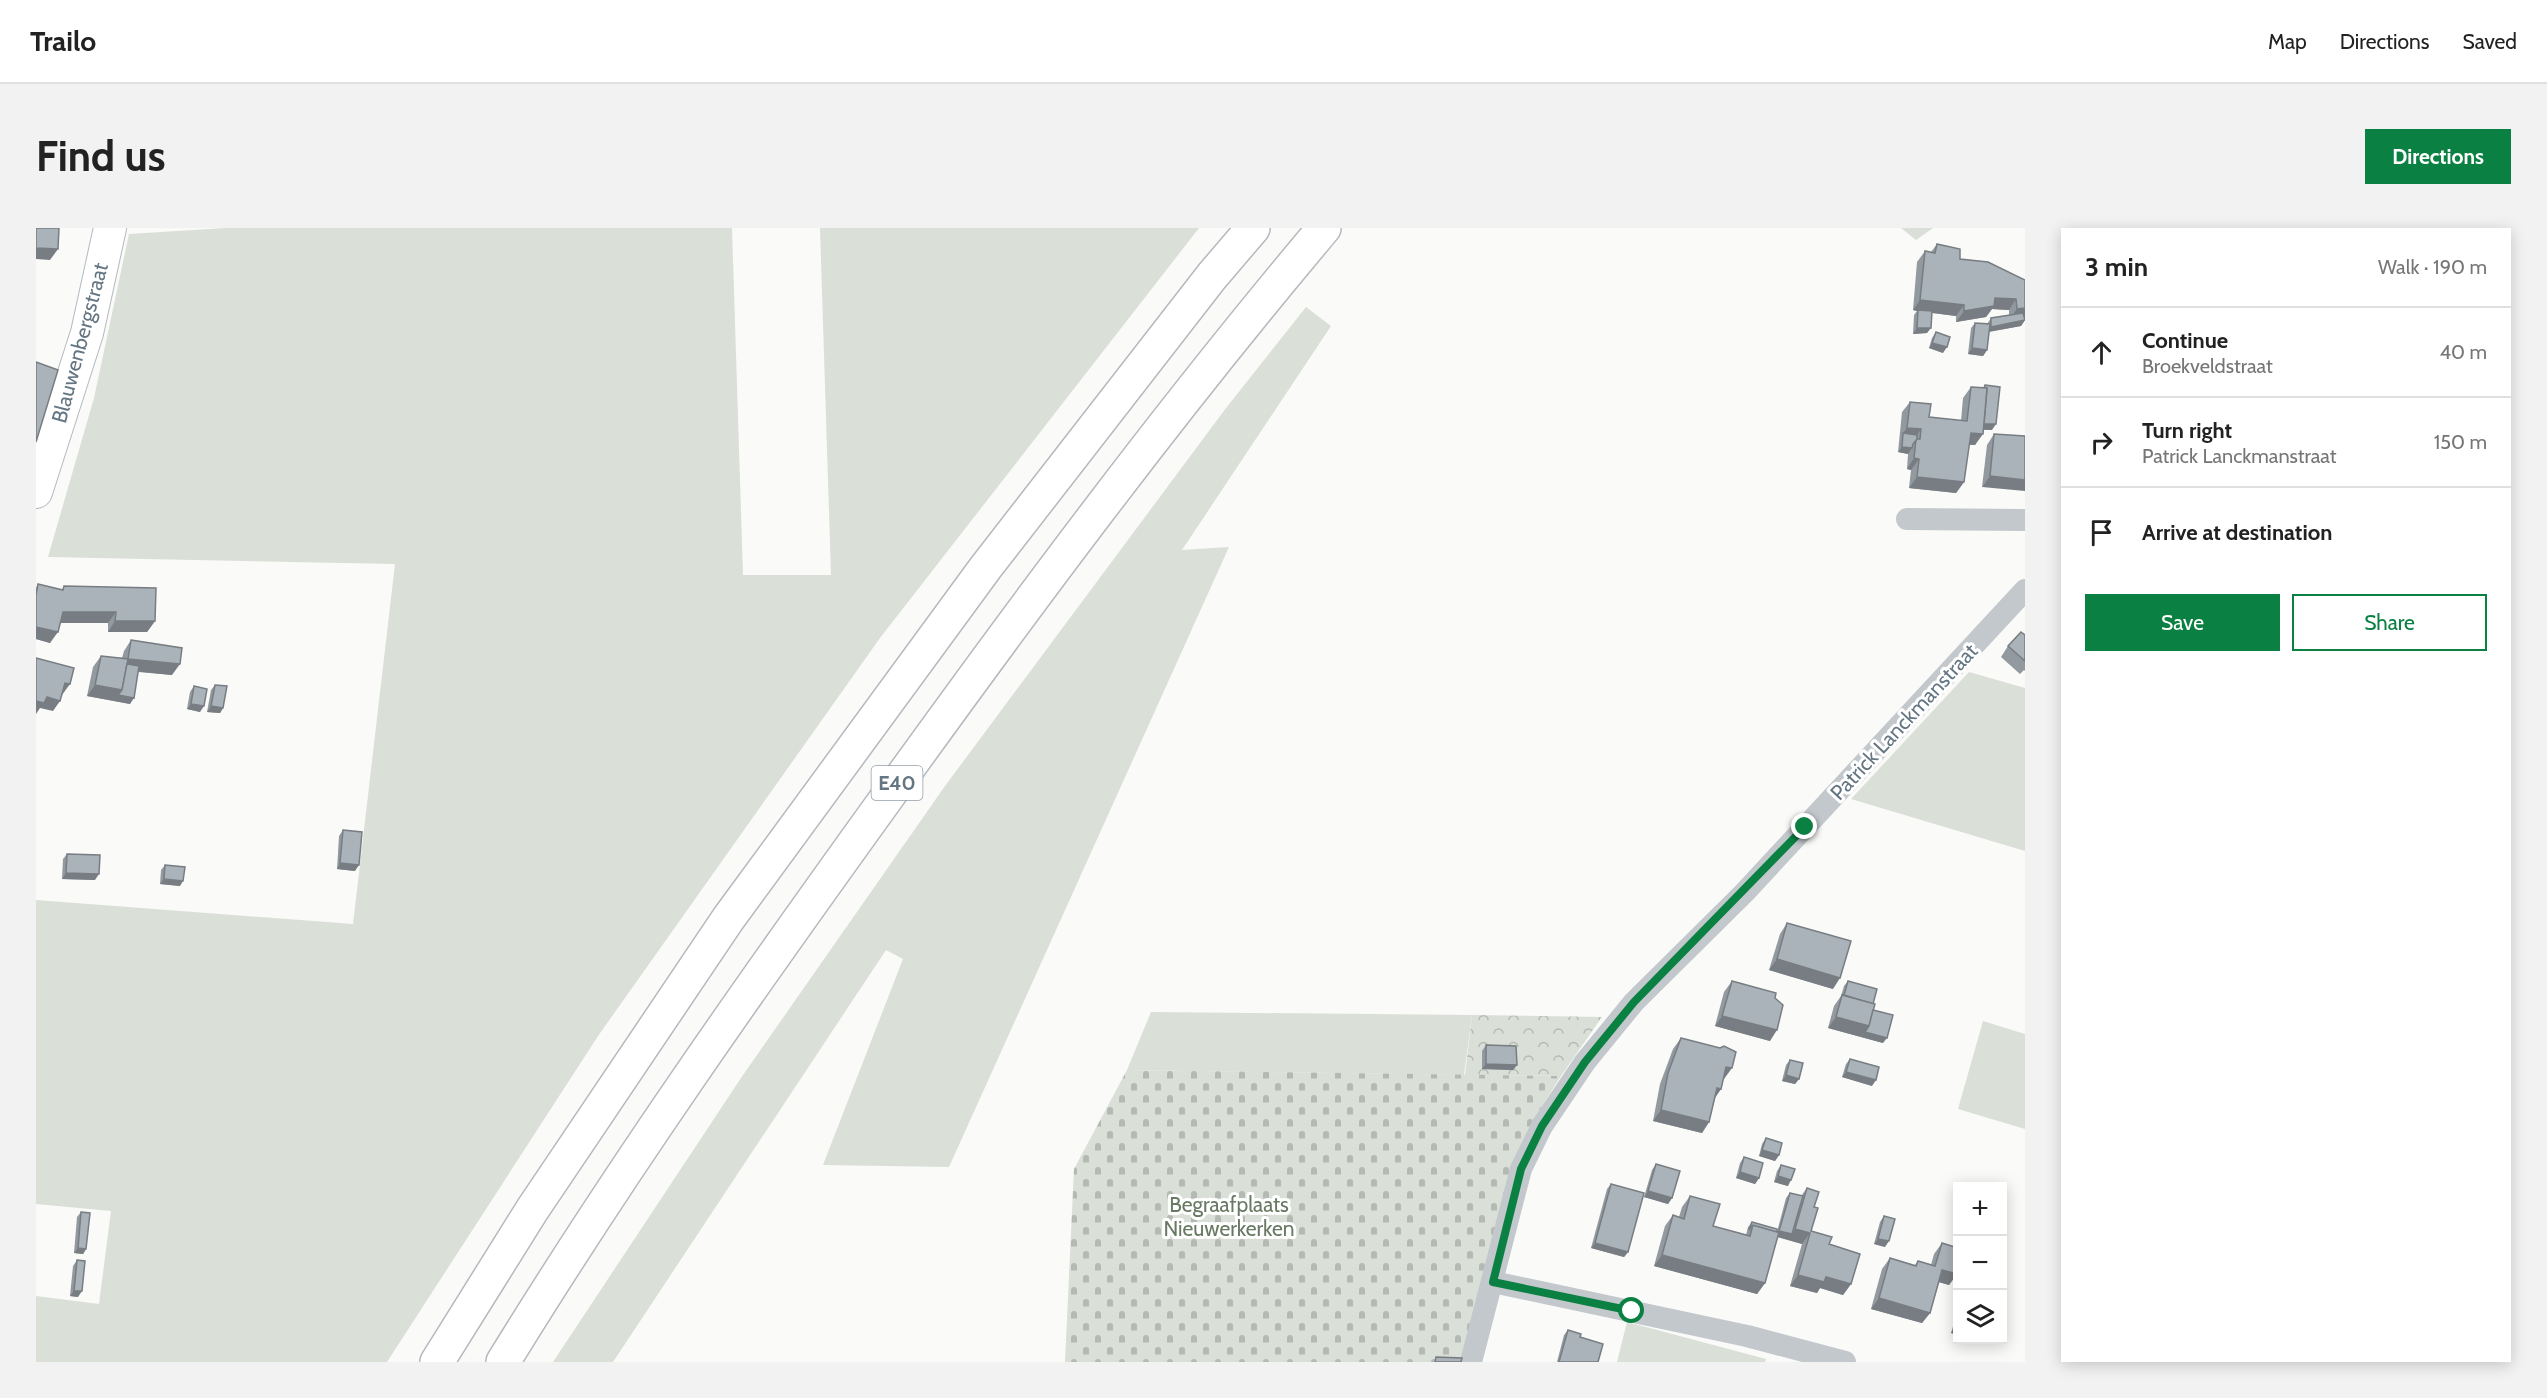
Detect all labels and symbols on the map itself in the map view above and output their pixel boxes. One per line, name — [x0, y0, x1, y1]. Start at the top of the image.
street label: Blauwenbergstraat — [46, 260, 113, 426]
street label: Patrick Lanckmanstraat — [1825, 638, 1982, 805]
road number: E40 — [872, 766, 922, 800]
route end — [1791, 813, 1817, 839]
park label: Begraafplaats Nieuwerkerken — [1163, 1192, 1295, 1241]
route start — [1618, 1297, 1644, 1323]

